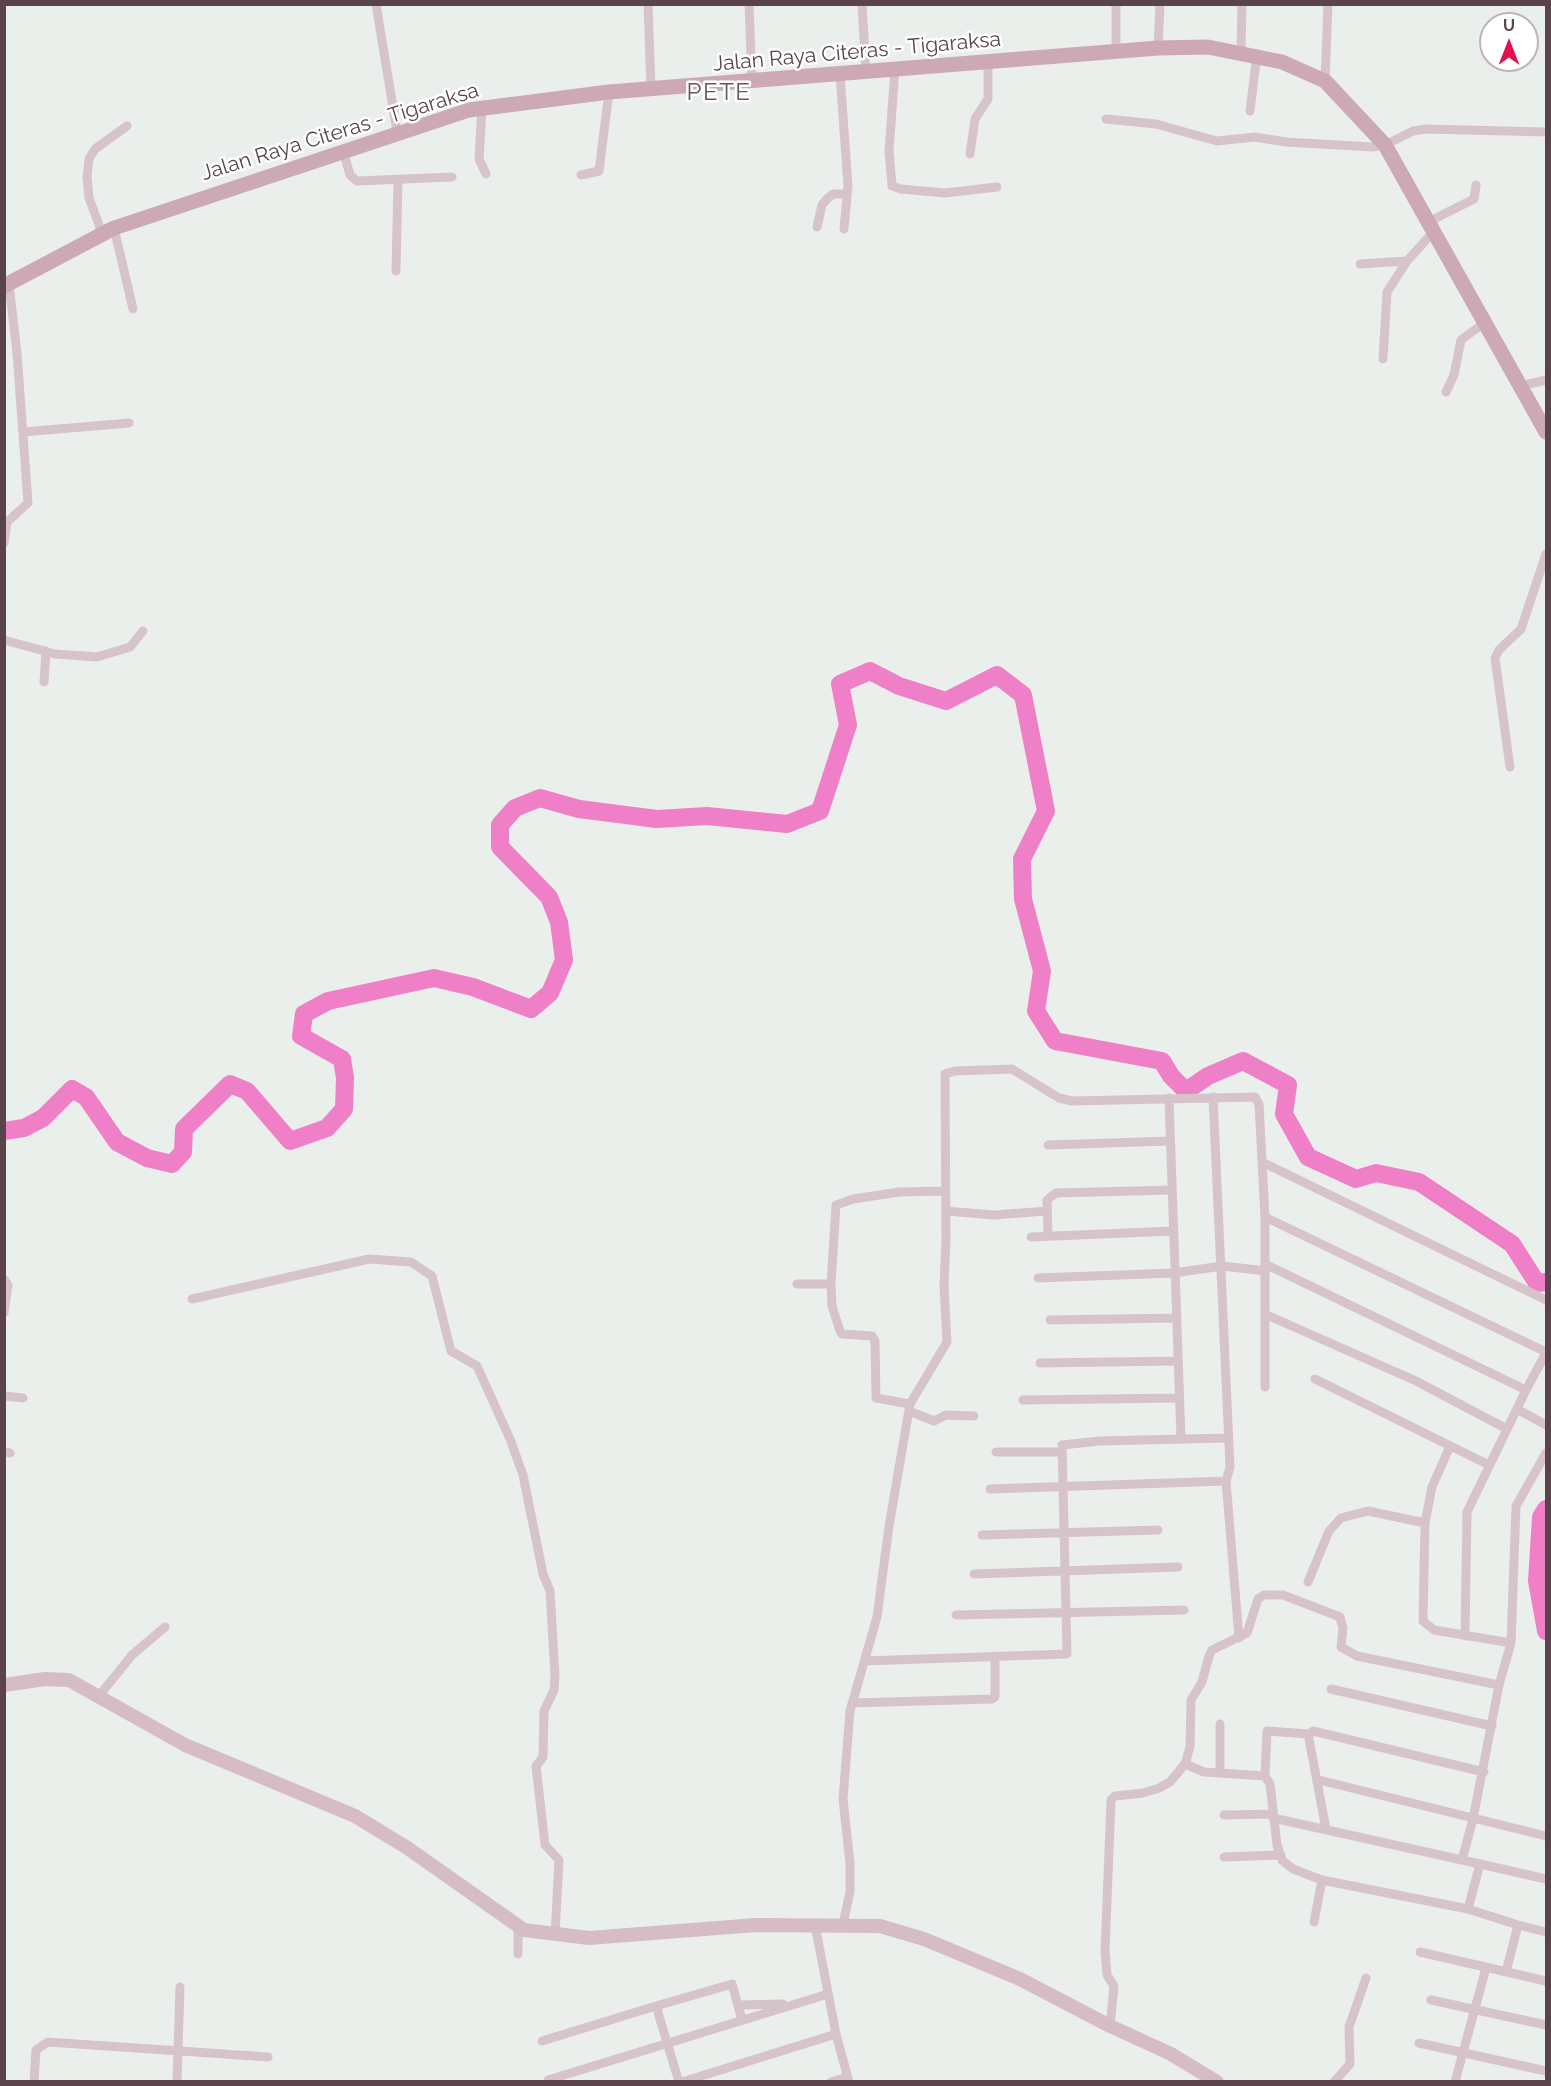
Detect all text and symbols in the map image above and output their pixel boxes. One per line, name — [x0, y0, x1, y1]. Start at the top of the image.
north arrow — [1479, 12, 1539, 72]
text: U — [1503, 16, 1515, 35]
street label: Jalan Raya Citeras - Tigaraksa — [712, 27, 1002, 77]
street label: Jalan Raya Citeras - Tigaraksa — [198, 78, 482, 186]
district label: PETE — [687, 79, 751, 107]

